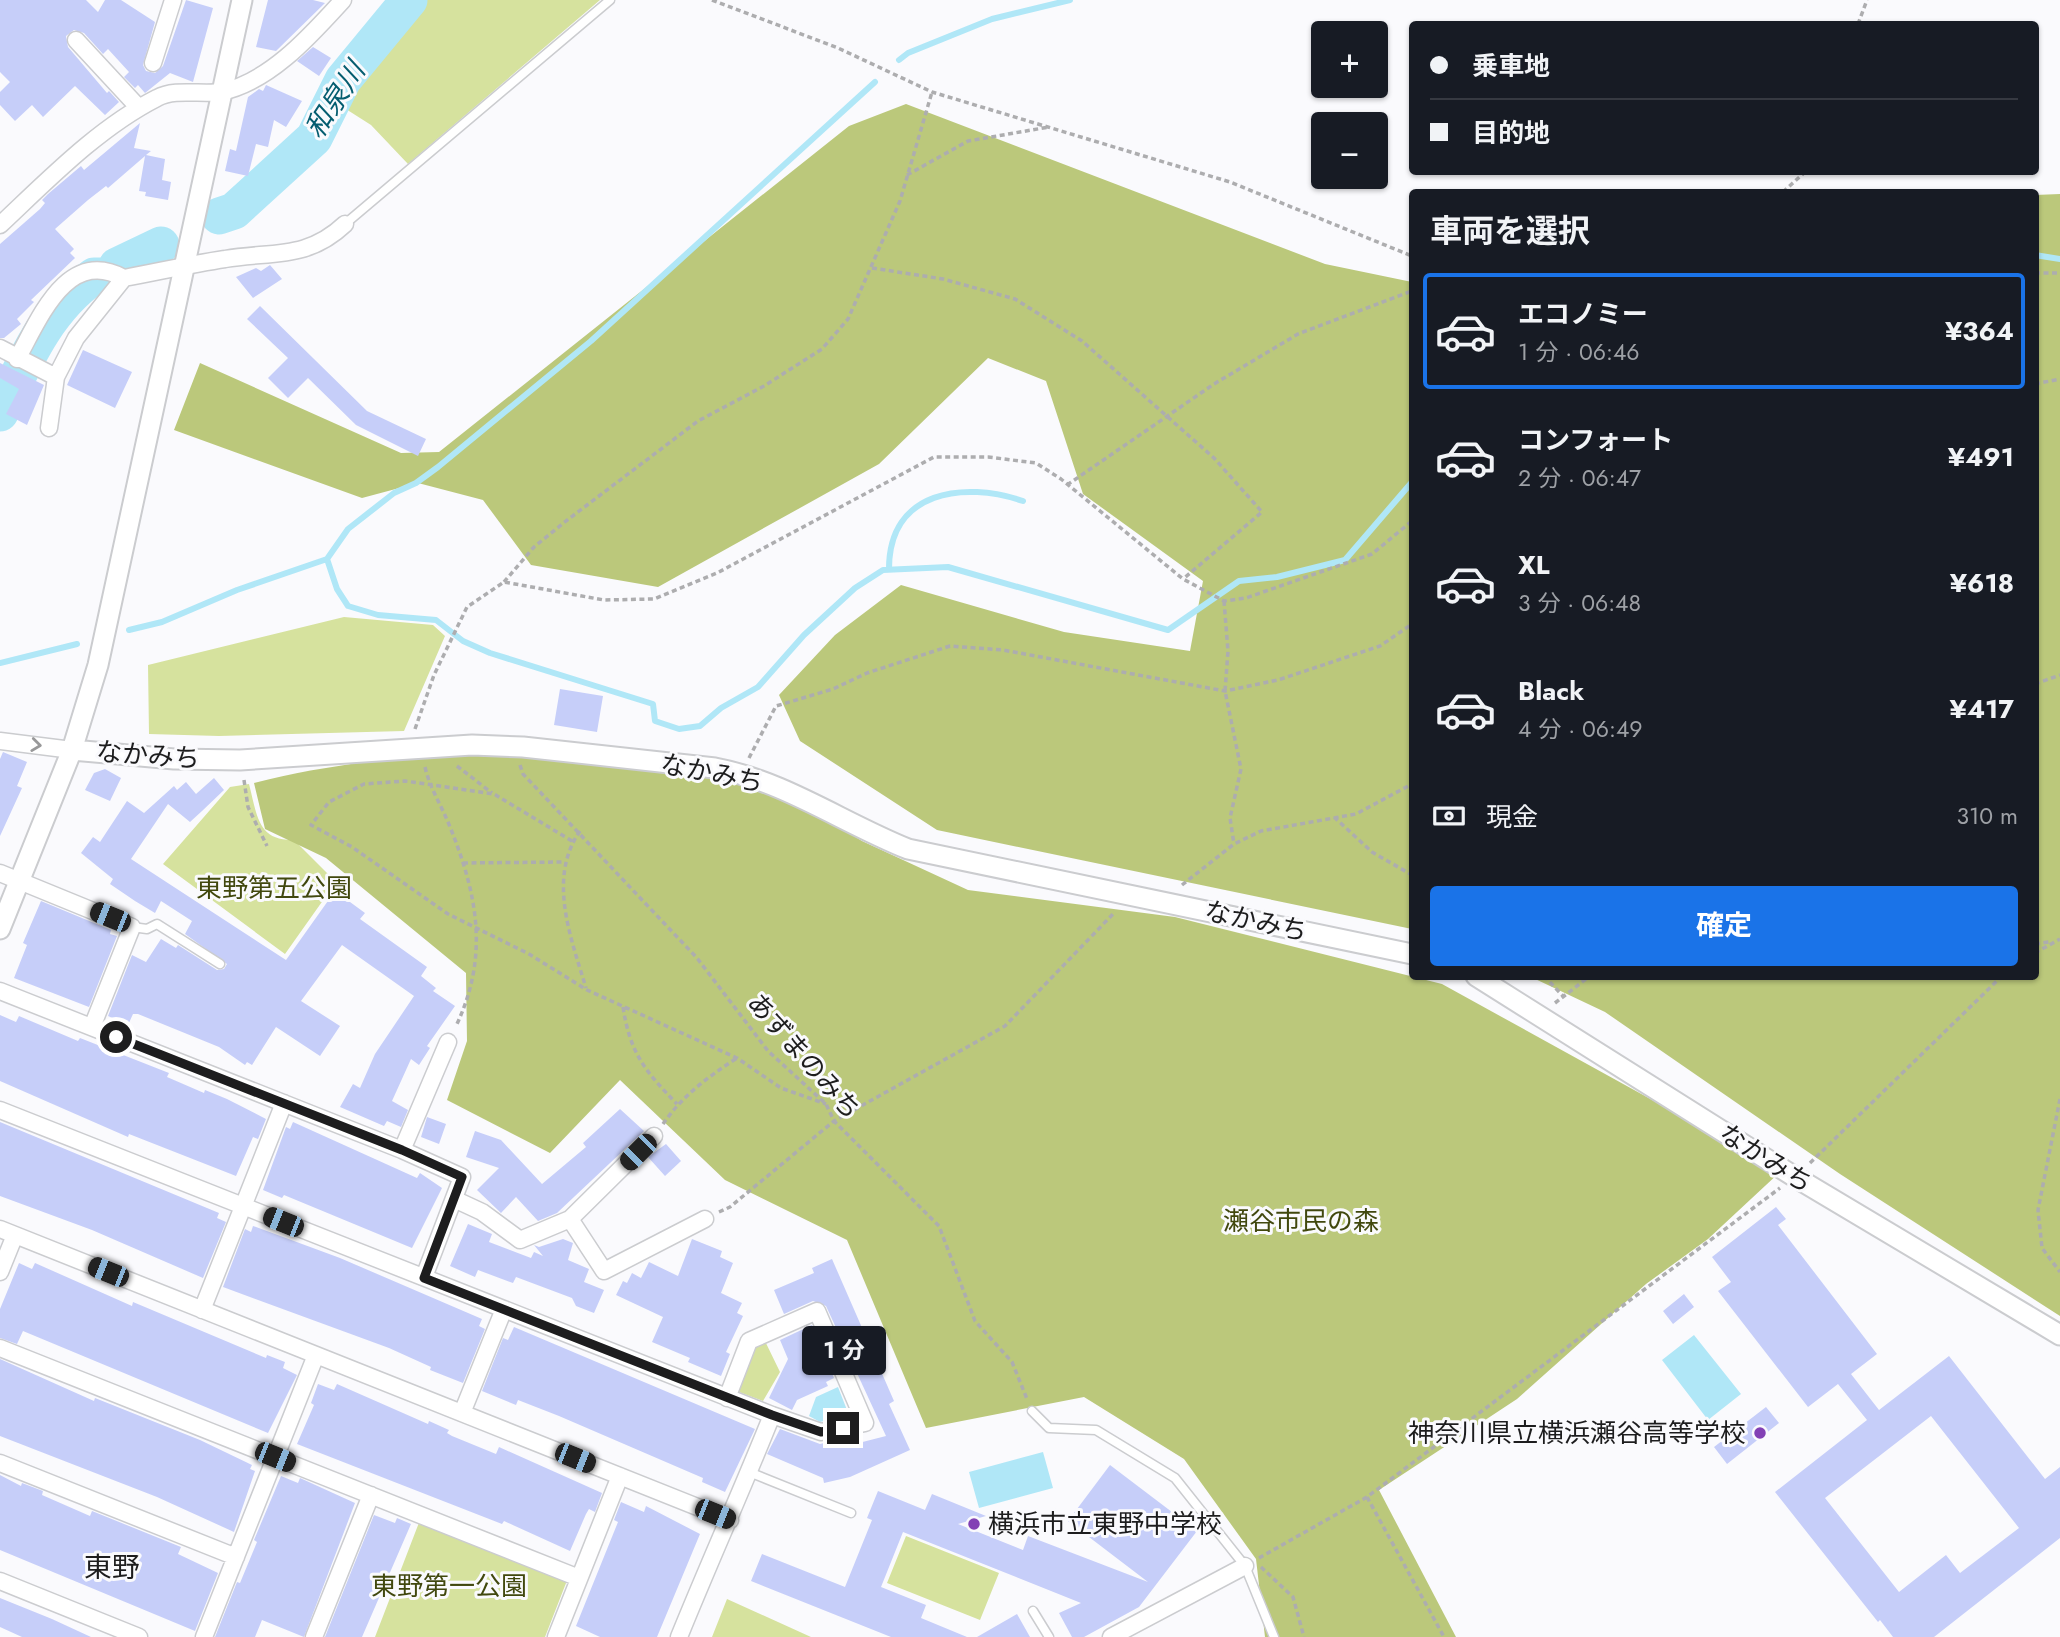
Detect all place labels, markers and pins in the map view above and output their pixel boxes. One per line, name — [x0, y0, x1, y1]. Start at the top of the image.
place label: 神奈川県立横浜瀬谷高等学校 — [1408, 1414, 1746, 1452]
marker: 神奈川県立横浜瀬谷高等学校 — [1752, 1425, 1768, 1441]
place label: 横浜市立東野中学校 — [988, 1505, 1222, 1543]
marker: 横浜市立東野中学校 — [966, 1516, 982, 1532]

